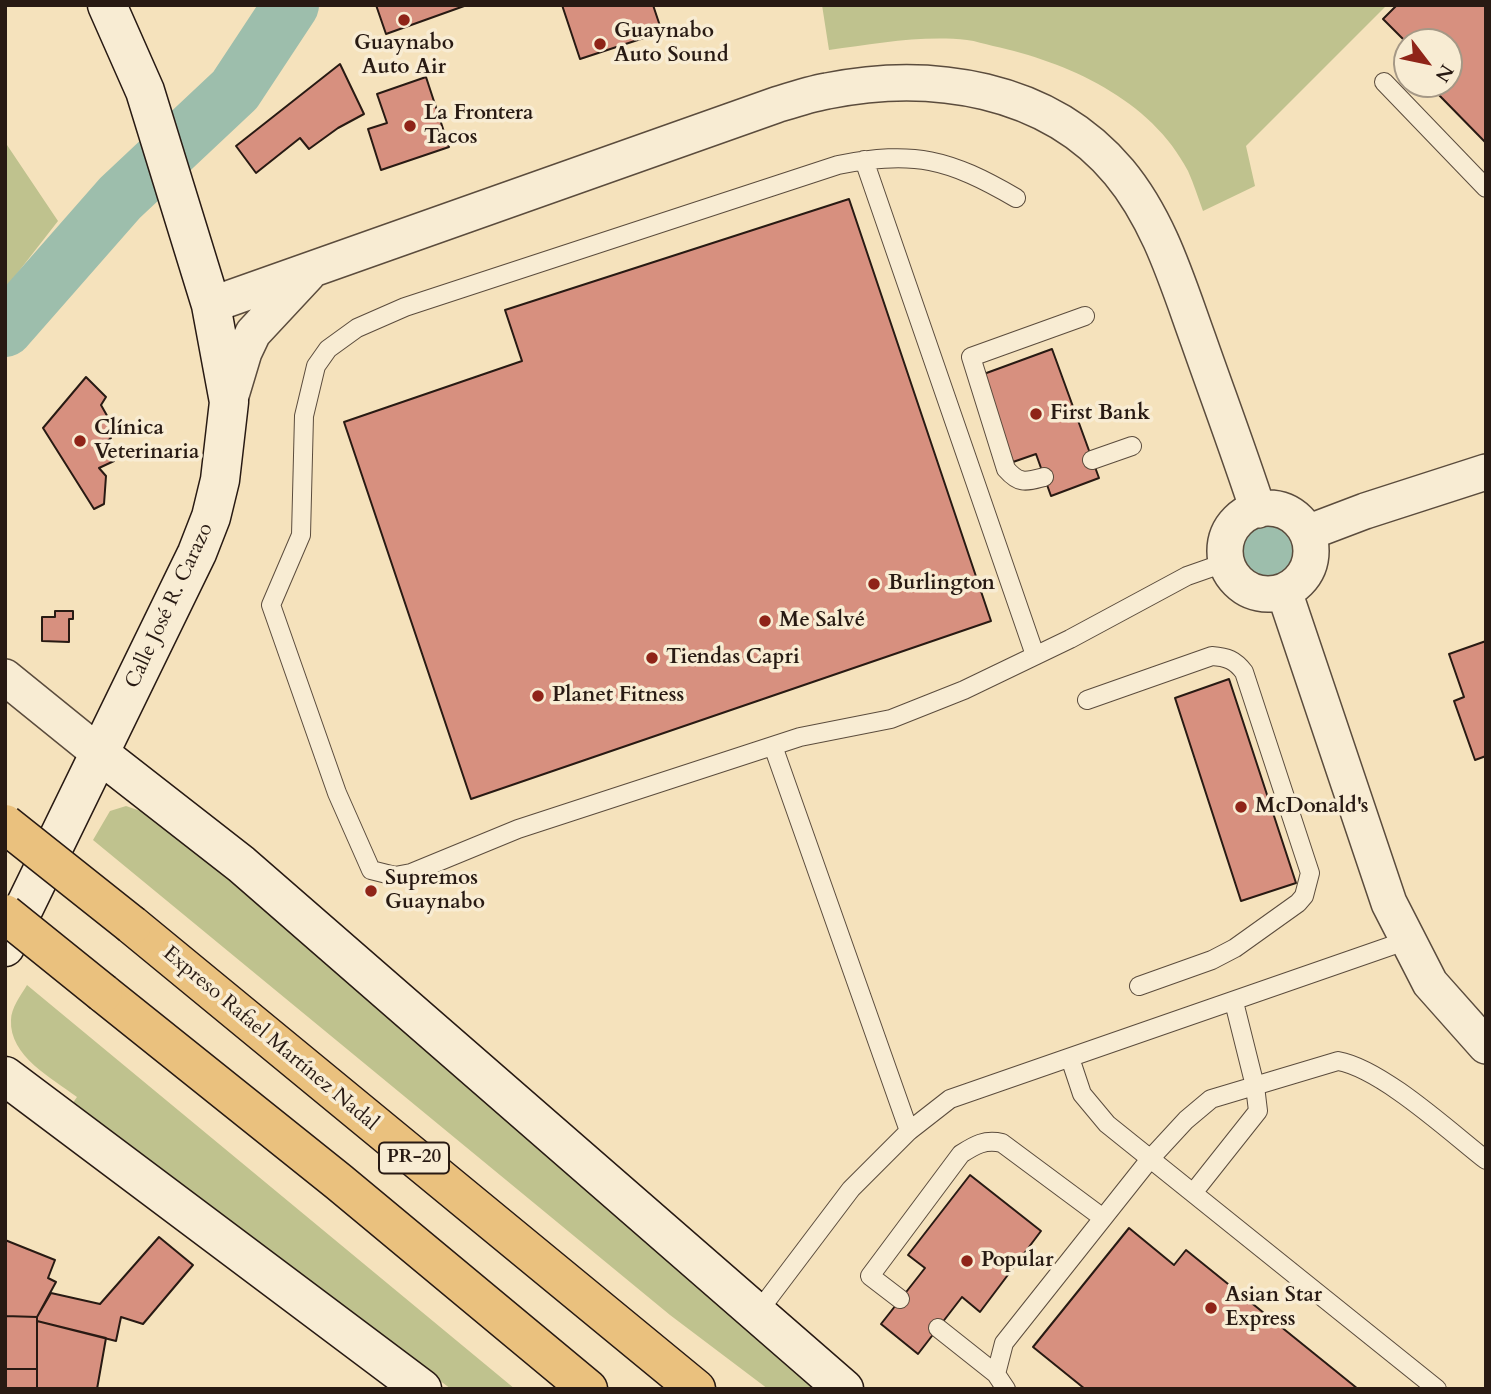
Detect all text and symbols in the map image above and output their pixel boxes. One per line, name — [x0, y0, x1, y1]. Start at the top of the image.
marker: Guaynabo Auto Air — [396, 12, 412, 28]
place label: Guaynabo Auto Sound — [614, 19, 729, 69]
north arrow — [1393, 28, 1463, 98]
place label: Guaynabo Auto Air — [354, 31, 454, 81]
marker: Guaynabo Auto Sound — [592, 36, 608, 52]
text: N — [1429, 59, 1460, 87]
place label: La Frontera Tacos — [424, 101, 534, 151]
marker: La Frontera Tacos — [402, 118, 418, 134]
place label: First Bank — [1050, 401, 1150, 427]
marker: First Bank — [1028, 406, 1044, 422]
place label: Clínica Veterinaria — [94, 416, 199, 466]
marker: Clínica Veterinaria — [72, 433, 88, 449]
street label: Calle José R. Carazo — [121, 519, 219, 693]
place label: Burlington — [888, 571, 995, 597]
marker: Burlington — [866, 576, 882, 592]
place label: Me Salvé — [779, 608, 865, 634]
marker: Me Salvé — [757, 613, 773, 629]
place label: Tiendas Capri — [666, 645, 800, 671]
marker: Tiendas Capri — [644, 650, 660, 666]
place label: Planet Fitness — [552, 683, 684, 709]
marker: Planet Fitness — [530, 688, 546, 704]
place label: McDonald's — [1255, 794, 1369, 820]
marker: McDonald's — [1233, 799, 1249, 815]
place label: Supremos Guaynabo — [385, 866, 485, 916]
marker: Supremos Guaynabo — [363, 883, 379, 899]
street label: Expreso Rafael Martínez Nadal — [157, 941, 383, 1137]
road number: PR-20 — [379, 1142, 449, 1174]
place label: Popular — [981, 1248, 1054, 1274]
marker: Popular — [959, 1253, 975, 1269]
place label: Asian Star Express — [1225, 1283, 1322, 1333]
marker: Asian Star Express — [1203, 1300, 1219, 1316]

